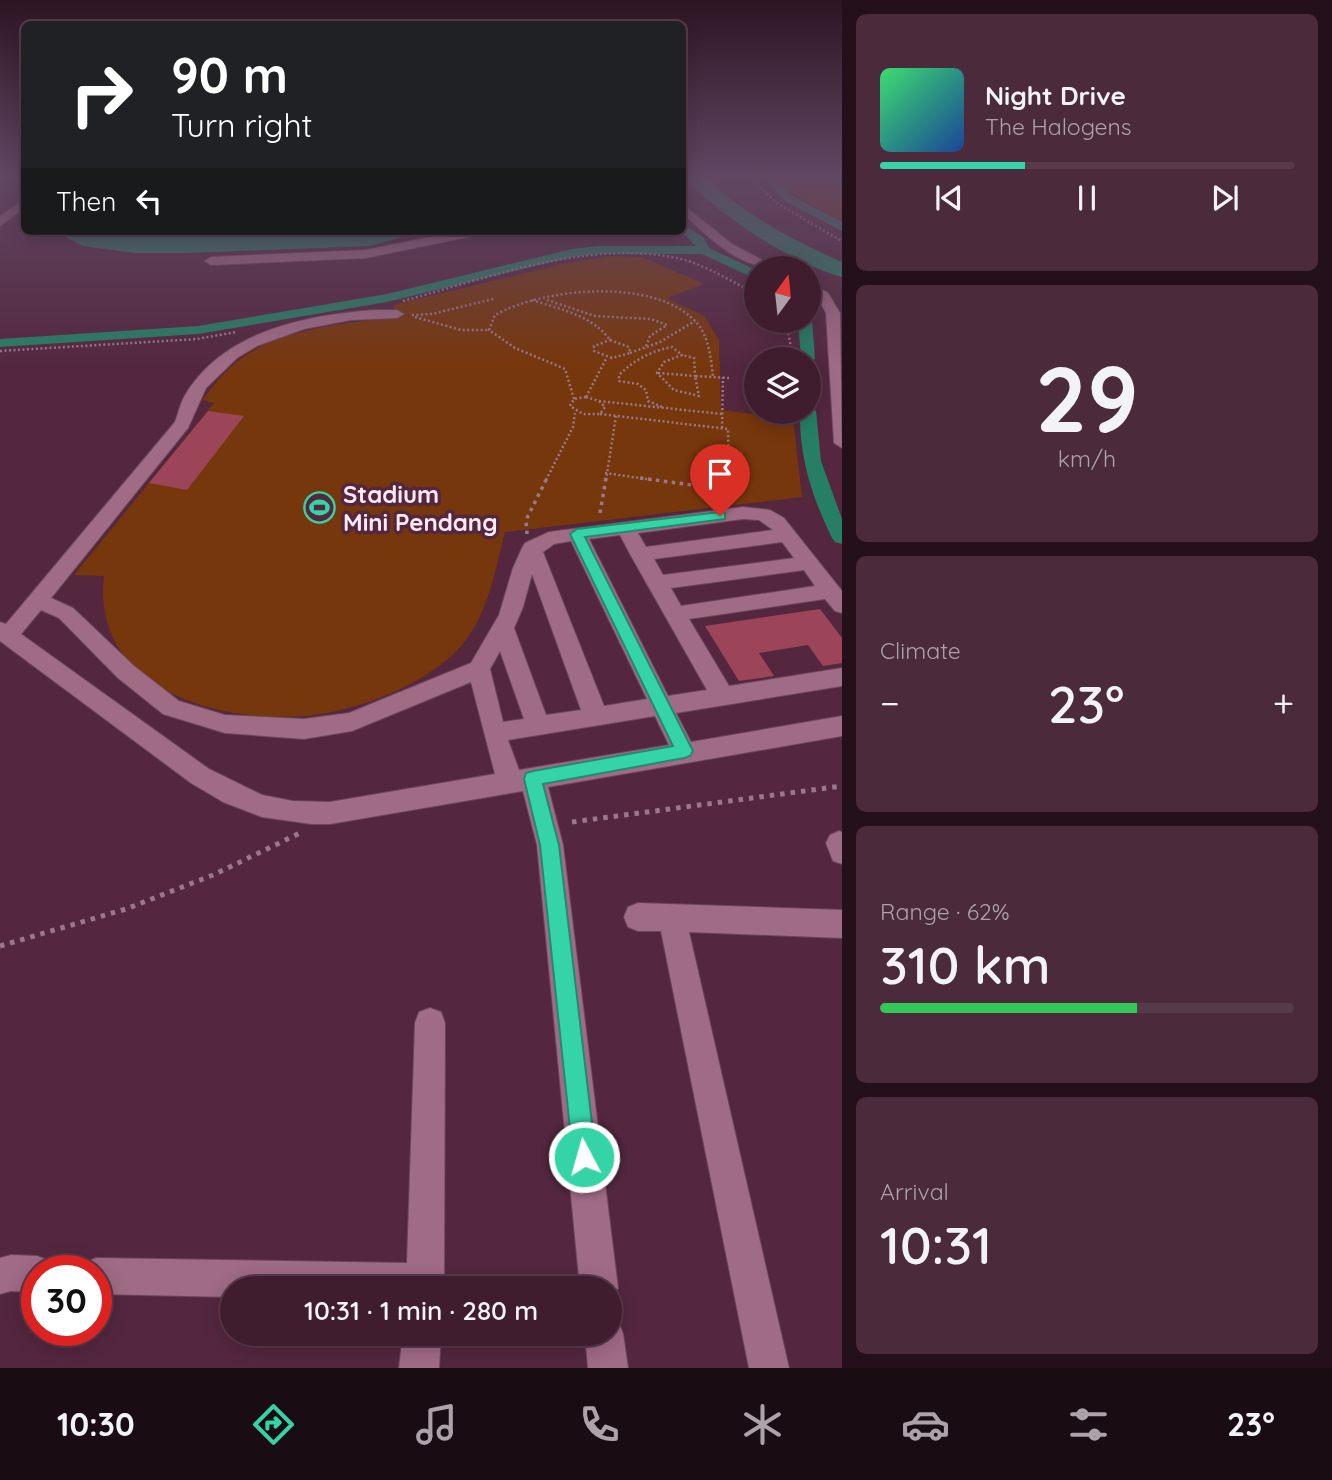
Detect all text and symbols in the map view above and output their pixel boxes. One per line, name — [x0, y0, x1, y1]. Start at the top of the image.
text: 90 m — [171, 44, 288, 105]
icon: right — [56, 49, 147, 140]
text: Night Drive — [985, 79, 1126, 112]
text: Turn right — [171, 105, 312, 145]
text: The Halogens — [985, 112, 1132, 141]
icon: previous — [930, 179, 968, 217]
icon: pause — [1068, 179, 1106, 217]
icon: next — [1206, 179, 1244, 217]
icon: left — [130, 182, 168, 220]
text: Then — [56, 185, 116, 218]
north arrow — [744, 256, 821, 332]
map controls — [744, 256, 821, 424]
text: 29 — [1035, 341, 1139, 455]
button: layers — [744, 347, 821, 424]
pin — [690, 444, 750, 516]
text: km/h — [1058, 444, 1116, 473]
icon: arrive — [701, 455, 739, 493]
place label: Stadium Mini Pendang — [343, 479, 497, 537]
sports icon: Stadium Mini Pendang — [303, 491, 337, 525]
text: Climate — [880, 636, 961, 665]
text: 23° — [1048, 671, 1124, 736]
text: − — [880, 679, 900, 727]
text: + — [1273, 679, 1294, 727]
text: Range · 62% — [880, 897, 1010, 926]
text: 310 km — [880, 932, 1051, 997]
position arrow — [547, 1120, 621, 1194]
text: Arrival — [880, 1177, 949, 1206]
text: 10:31 — [880, 1212, 992, 1277]
speed limit sign: 30 — [21, 1255, 112, 1346]
text: 10:31 · 1 min · 280 m — [304, 1294, 538, 1327]
icon: directions — [249, 1400, 298, 1449]
icon: music — [412, 1400, 461, 1449]
icon: phone — [575, 1400, 624, 1449]
icon: climate — [738, 1400, 787, 1449]
icon: car — [901, 1400, 950, 1449]
icon: filters — [1064, 1400, 1113, 1449]
text: 10:30 — [57, 1404, 135, 1444]
text: 23° — [1227, 1404, 1275, 1444]

